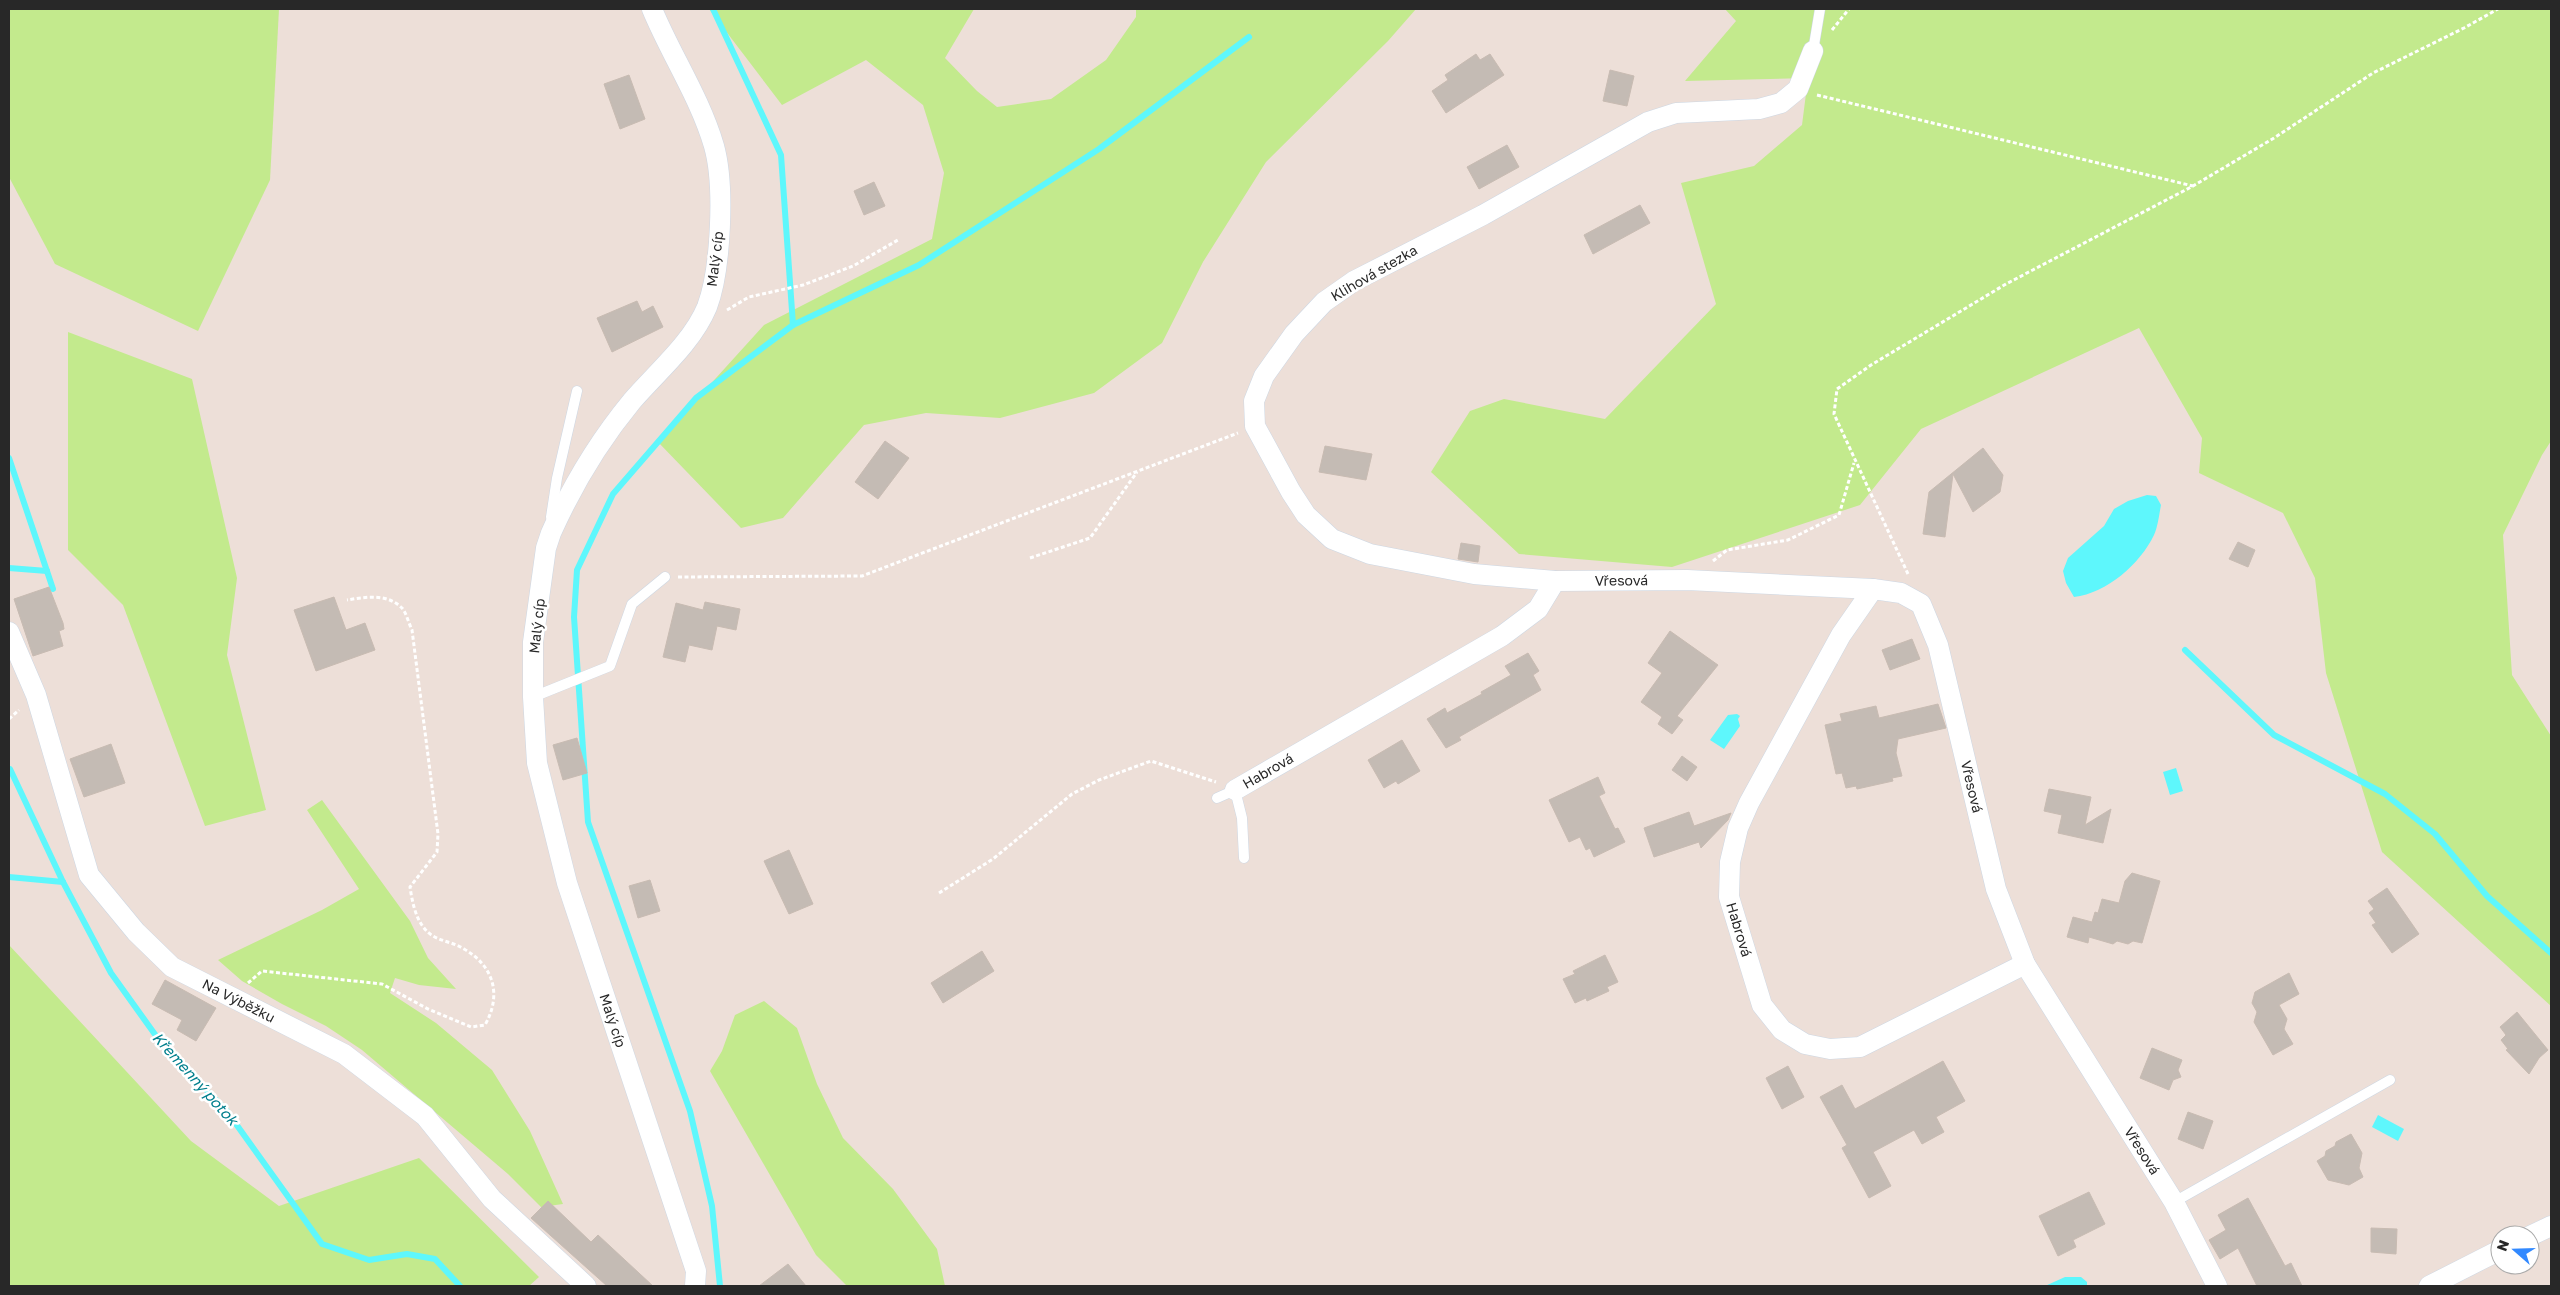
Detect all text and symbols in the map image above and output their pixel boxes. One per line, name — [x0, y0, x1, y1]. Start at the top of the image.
street label: Malý cíp — [703, 230, 726, 288]
street label: Klihová stezka — [1327, 241, 1420, 304]
street label: Vřesová — [1595, 571, 1648, 589]
street label: Malý cíp — [525, 597, 548, 654]
street label: Habrová — [1239, 749, 1296, 792]
street label: Vřesová — [1958, 759, 1987, 814]
street label: Habrová — [1723, 900, 1756, 959]
street label: Na Výběžku — [200, 975, 278, 1026]
street label: Malý cíp — [596, 991, 630, 1049]
water label: Křemenný potok — [149, 1028, 243, 1130]
street label: Vřesová — [2121, 1123, 2164, 1178]
north arrow — [2490, 1225, 2540, 1275]
text: N — [2493, 1237, 2512, 1253]

